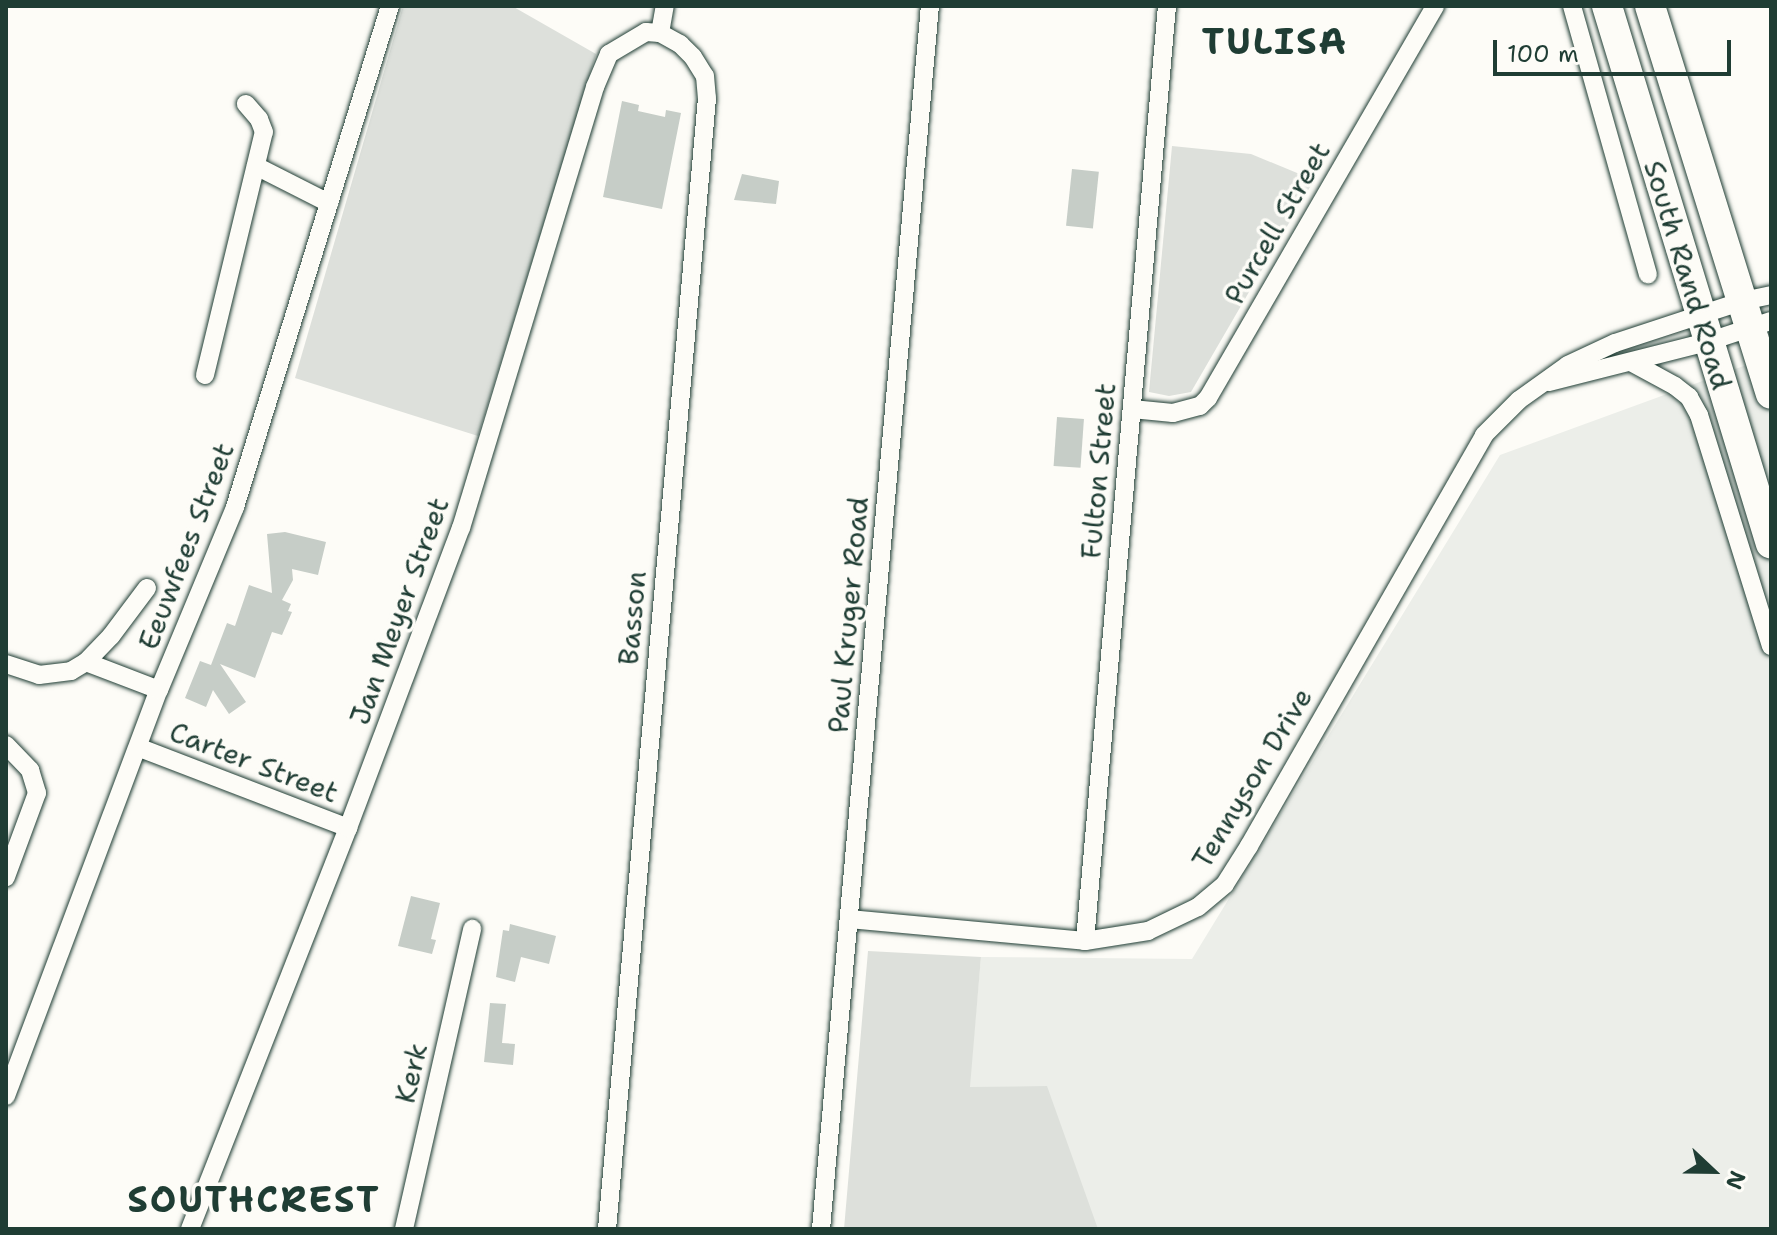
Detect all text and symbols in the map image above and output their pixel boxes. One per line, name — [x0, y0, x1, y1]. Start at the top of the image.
district label: TULISA — [1202, 20, 1348, 64]
scale bar — [1497, 24, 1735, 74]
text: 100 m — [1507, 38, 1579, 70]
street label: Purcell Street — [1217, 136, 1337, 310]
street label: South Rand Road — [1637, 156, 1739, 394]
street label: Fulton Street — [1074, 382, 1122, 560]
street label: Eeuwfees Street — [131, 438, 241, 654]
street label: Jan Meyer Street — [342, 493, 456, 729]
street label: Paul Kruger Road — [821, 495, 875, 735]
street label: Basson — [611, 570, 653, 666]
street label: Tennyson Drive — [1185, 682, 1319, 874]
street label: Carter Street — [165, 714, 343, 810]
street label: Kerk — [388, 1040, 434, 1106]
north arrow — [1673, 1131, 1753, 1211]
text: N — [1719, 1167, 1752, 1194]
district label: SOUTHCREST — [127, 1178, 381, 1222]

